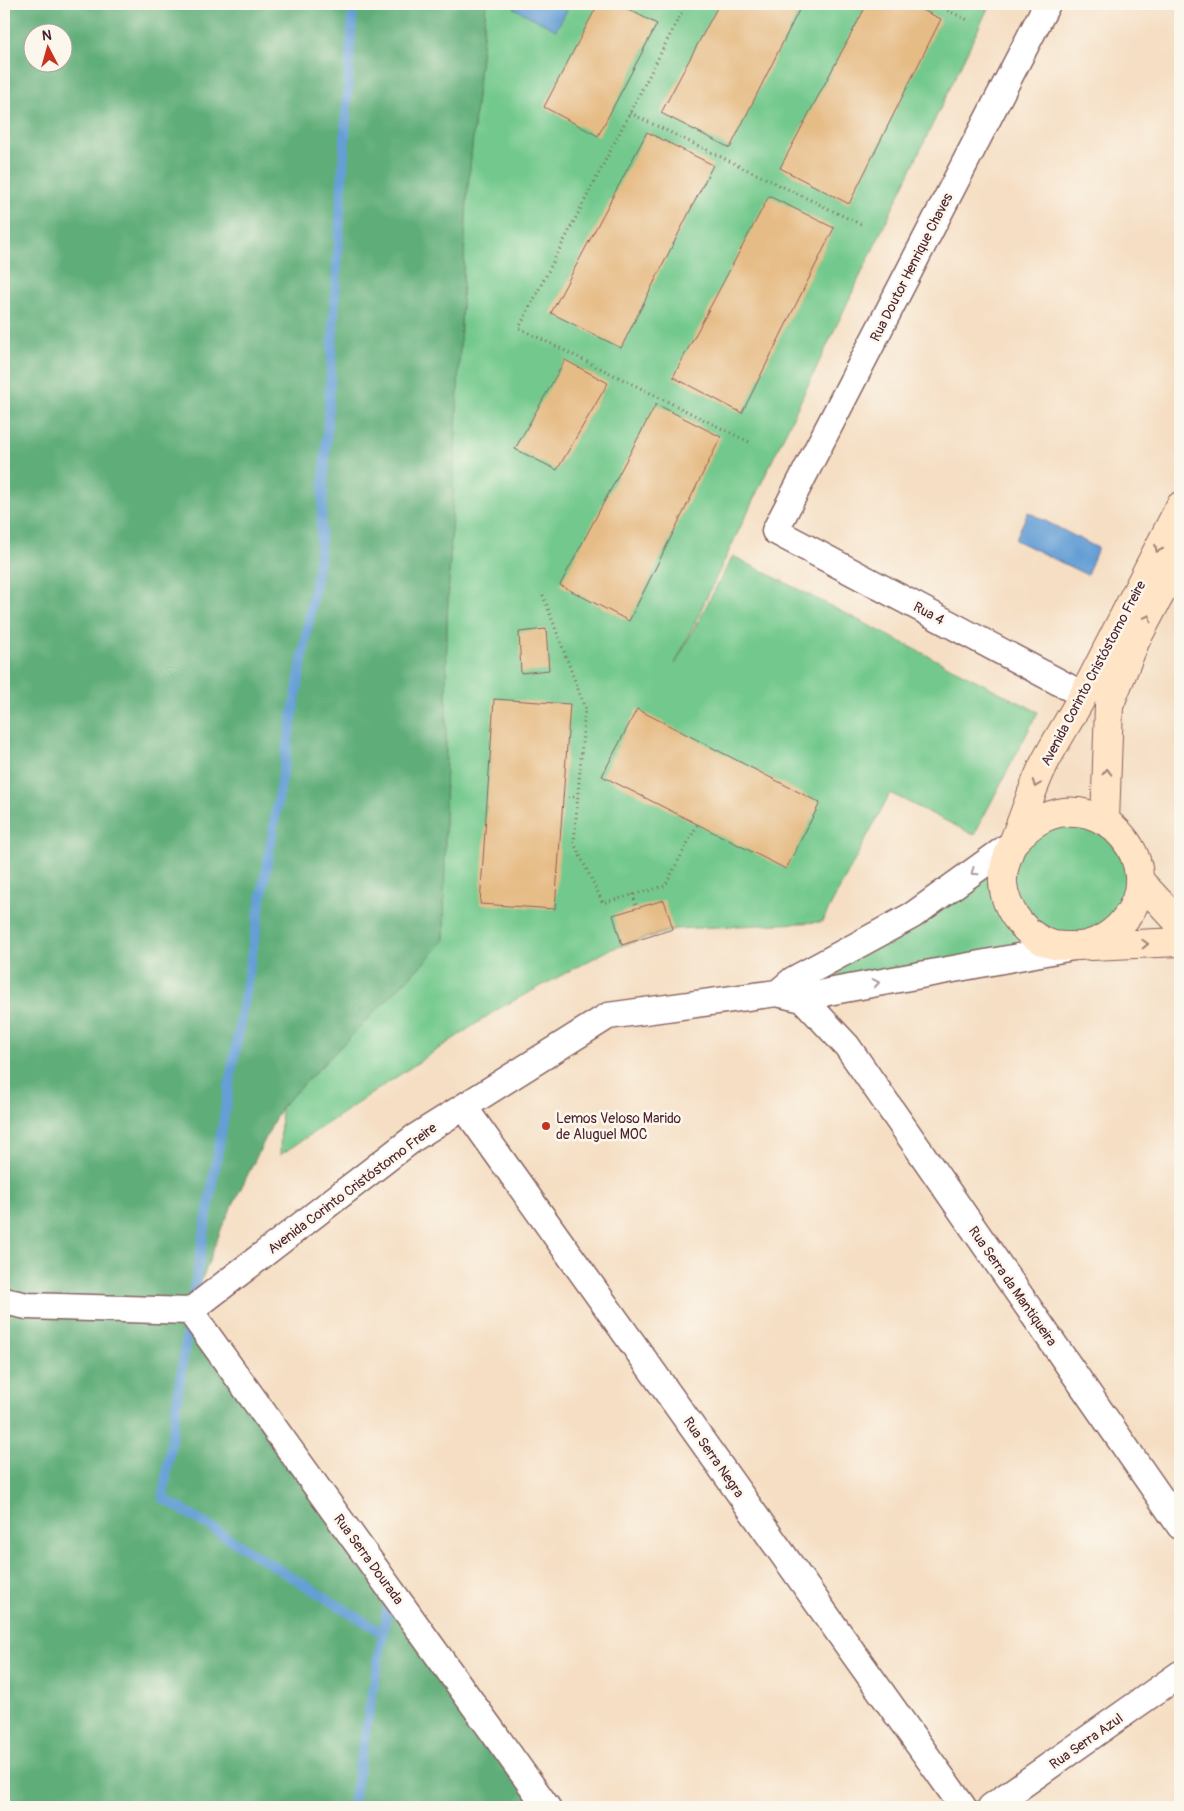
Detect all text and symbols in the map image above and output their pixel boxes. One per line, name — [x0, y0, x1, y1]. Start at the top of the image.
north arrow — [22, 22, 72, 72]
text: N — [41, 27, 52, 45]
street label: Rua Doutor Henrique Chaves — [867, 190, 957, 344]
one-way arrow — [1154, 544, 1164, 553]
street label: Avenida Corinto Cristóstomo Freire — [1037, 578, 1150, 769]
street label: Rua 4 — [910, 598, 947, 629]
one-way arrow — [1142, 614, 1152, 623]
one-way arrow — [1102, 768, 1112, 776]
one-way arrow — [1032, 779, 1042, 788]
one-way arrow — [970, 865, 979, 875]
one-way arrow — [1142, 938, 1150, 949]
one-way arrow — [871, 978, 880, 988]
place label: Lemos Veloso Marido de Aluguel MOC — [556, 1110, 682, 1143]
street label: Avenida Corinto Cristóstomo Freire — [264, 1119, 440, 1258]
marker: Lemos Veloso Marido de Aluguel MOC — [540, 1120, 552, 1132]
street label: Rua Serra da Mantiqueira — [965, 1223, 1060, 1349]
street label: Rua Serra Negra — [680, 1414, 748, 1501]
street label: Rua Serra Dourada — [330, 1511, 407, 1608]
street label: Rua Serra Azul — [1046, 1710, 1126, 1773]

